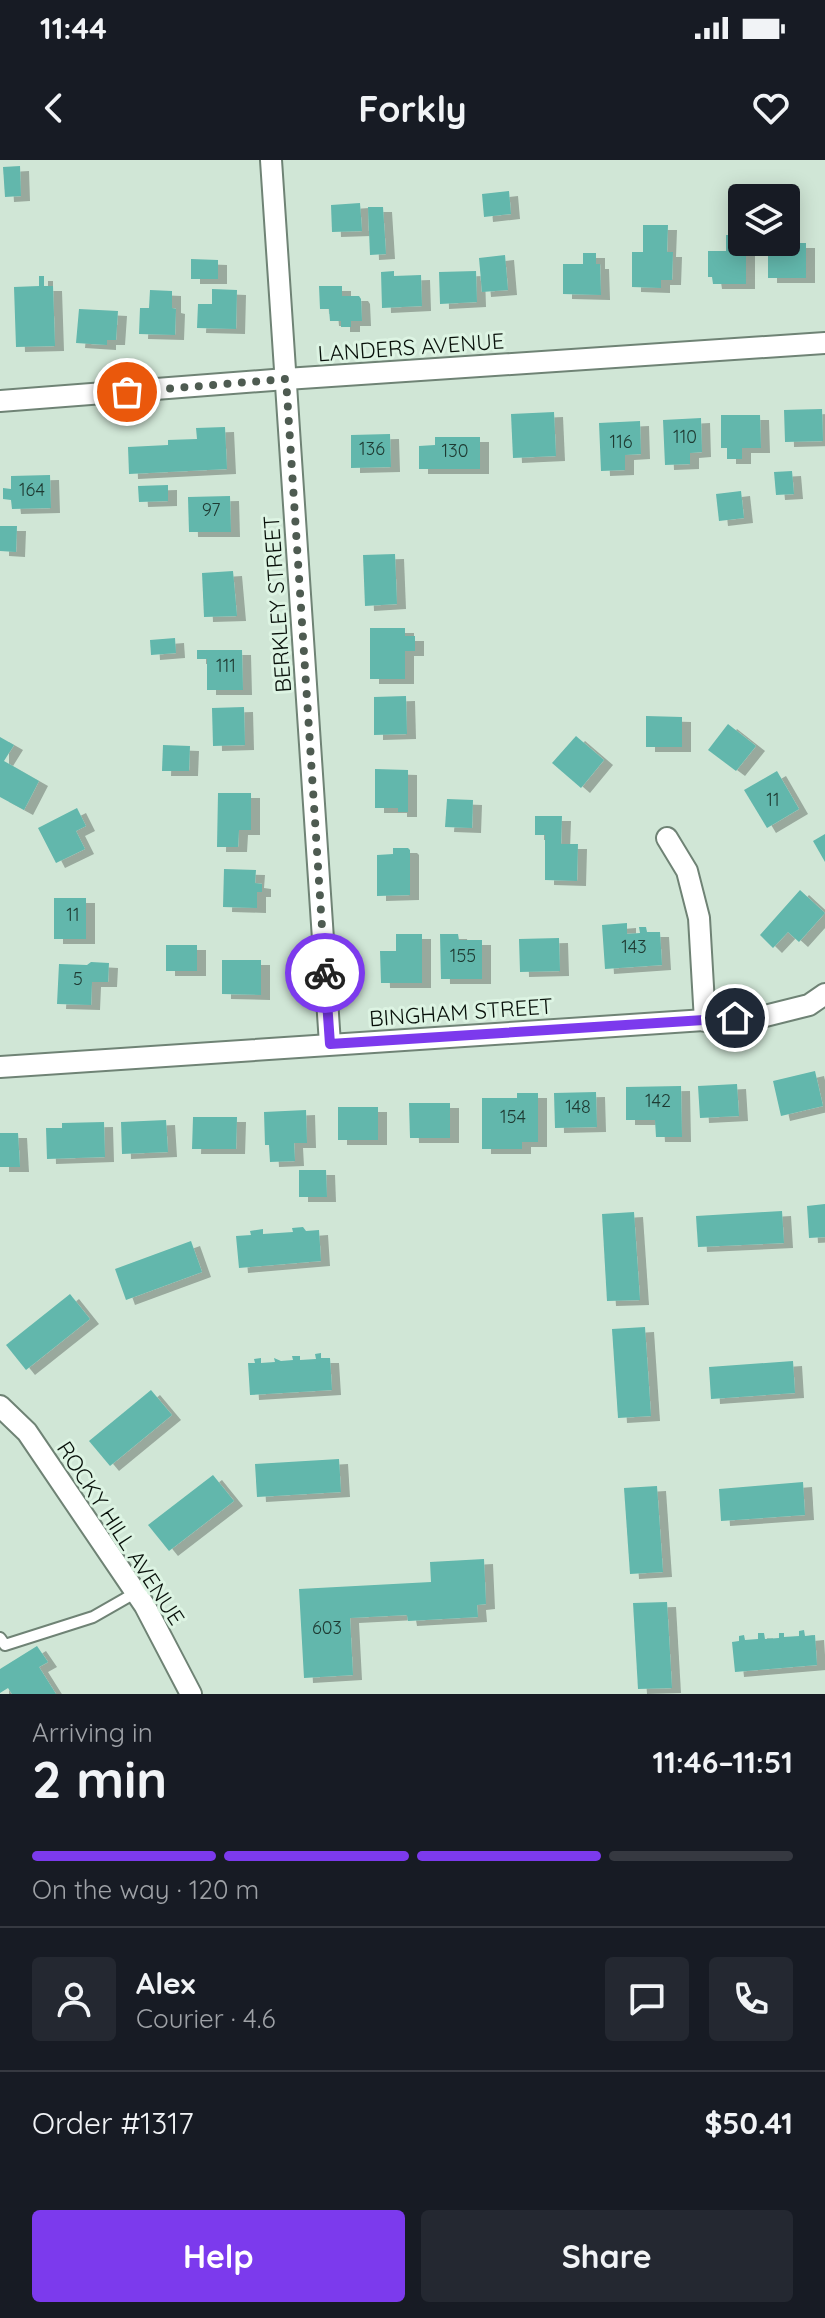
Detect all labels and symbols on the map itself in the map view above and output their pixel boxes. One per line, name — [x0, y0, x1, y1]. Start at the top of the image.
street label: LANDERS AVENUE — [317, 327, 505, 367]
pin — [93, 358, 161, 426]
house number: 110 — [673, 425, 697, 448]
house number: 116 — [609, 430, 633, 453]
house number: 136 — [359, 437, 385, 460]
house number: 130 — [442, 439, 468, 462]
house number: 164 — [19, 478, 45, 501]
house number: 97 — [202, 498, 220, 521]
street label: BERKLEY STREET — [257, 514, 297, 694]
house number: 111 — [216, 654, 236, 677]
house number: 11 — [766, 788, 780, 811]
house number: 11 — [66, 903, 80, 926]
courier — [285, 933, 365, 1013]
house number: 143 — [621, 935, 647, 958]
house number: 155 — [450, 944, 476, 967]
house number: 5 — [73, 967, 83, 990]
pin — [701, 984, 769, 1052]
street label: BINGHAM STREET — [368, 992, 554, 1032]
house number: 142 — [645, 1089, 671, 1112]
house number: 148 — [565, 1095, 591, 1118]
house number: 154 — [500, 1105, 526, 1128]
street label: ROCKY HILL AVENUE — [51, 1436, 191, 1630]
house number: 603 — [312, 1616, 342, 1639]

